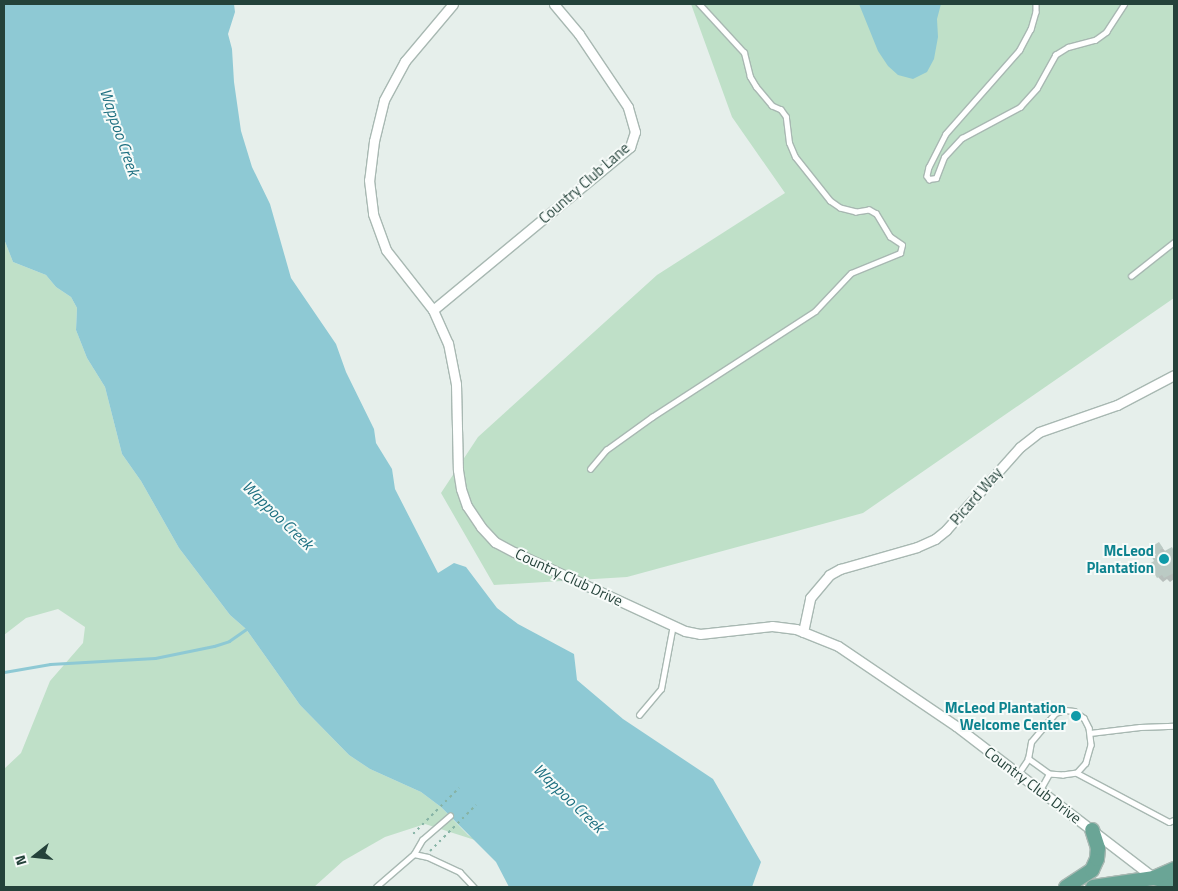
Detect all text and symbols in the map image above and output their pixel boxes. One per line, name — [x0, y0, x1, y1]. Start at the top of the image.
water label: Wappoo Creek — [96, 86, 144, 178]
street label: Country Club Lane — [535, 139, 633, 227]
street label: Picard Way — [946, 464, 1006, 528]
water label: Wappoo Creek — [239, 476, 317, 554]
place label: McLeod Plantation — [1086, 541, 1154, 576]
street label: Country Club Drive — [512, 544, 626, 610]
marker: McLeod Plantation — [1158, 553, 1170, 565]
place label: McLeod Plantation Welcome Center — [945, 698, 1066, 733]
marker: McLeod Plantation Welcome Center — [1070, 710, 1082, 722]
street label: Country Club Drive — [981, 743, 1085, 827]
water label: Wappoo Creek — [530, 759, 608, 837]
north arrow — [10, 831, 60, 881]
text: N — [9, 853, 32, 868]

